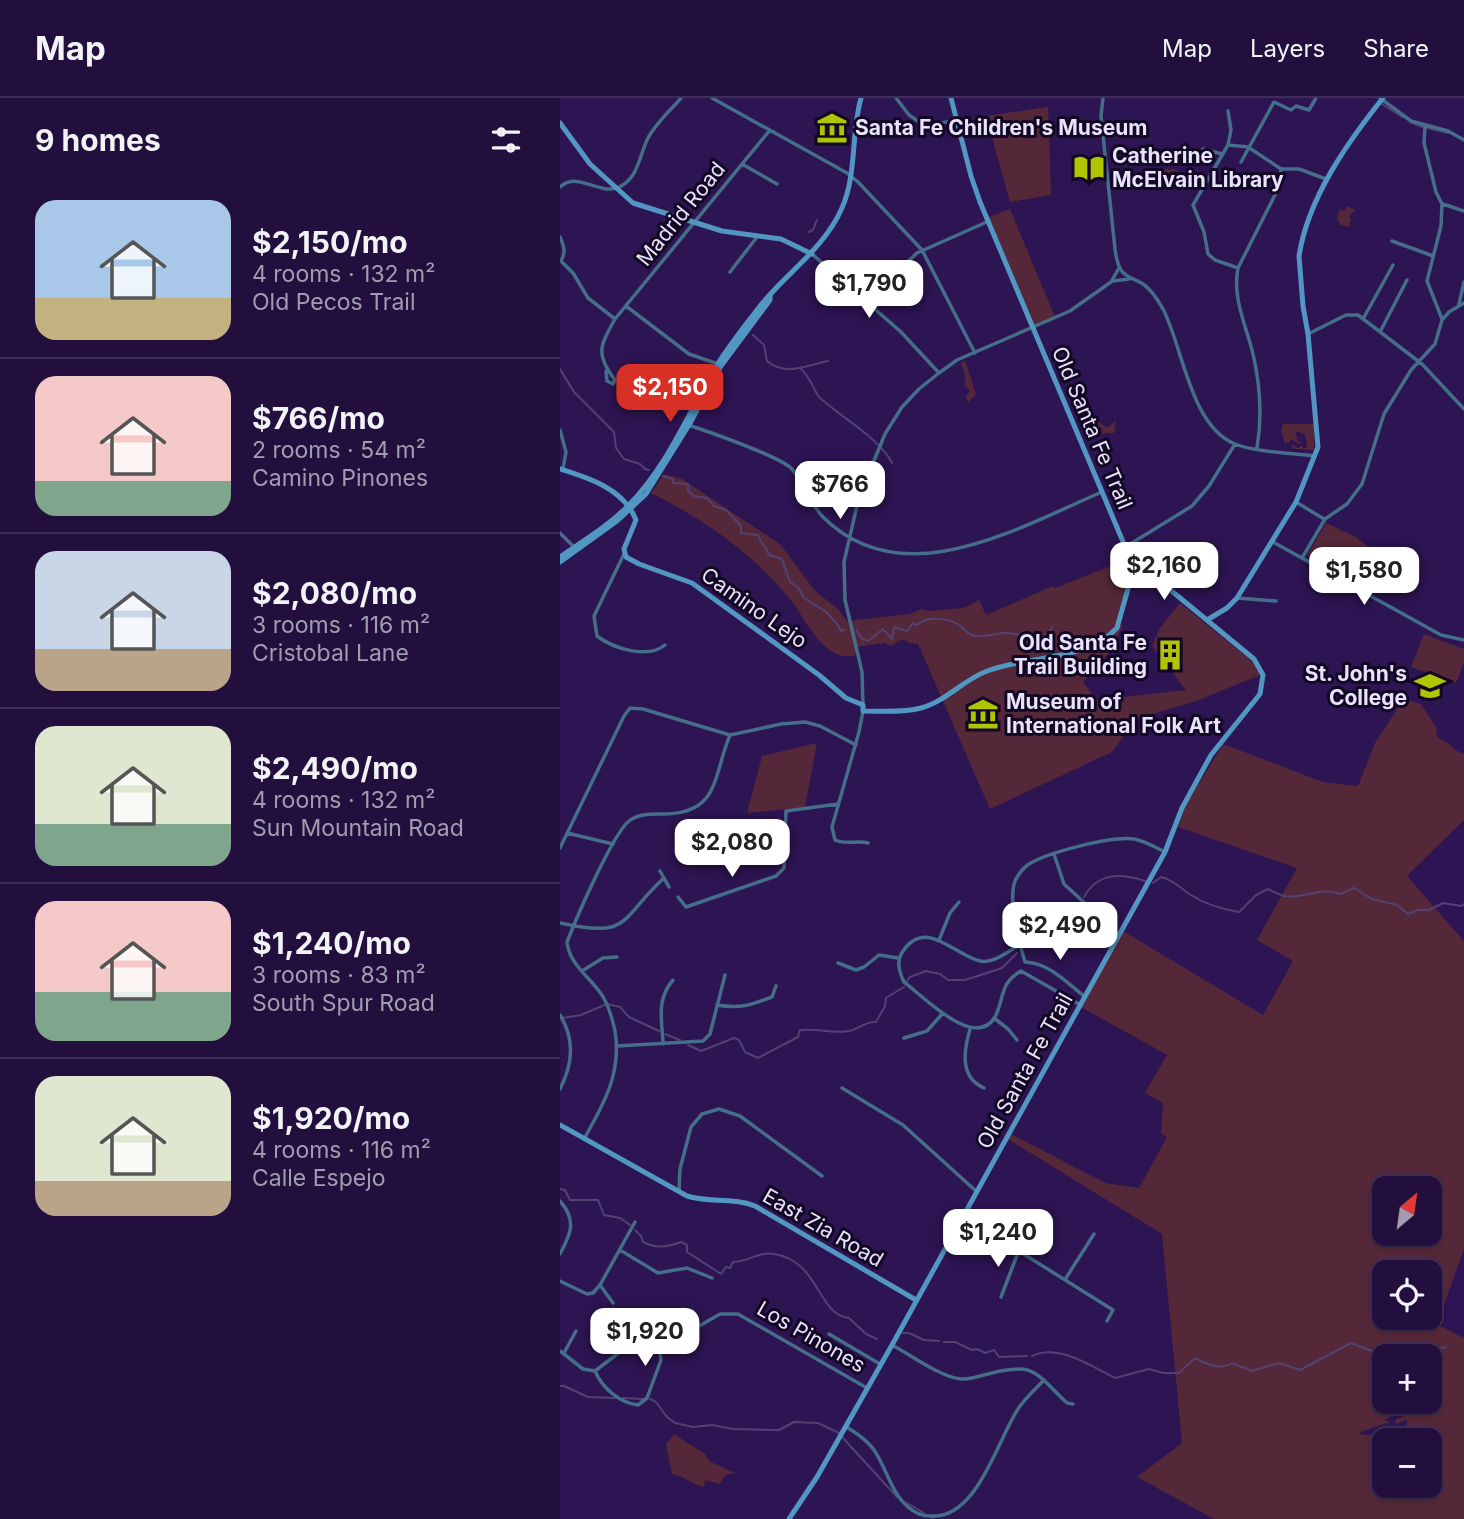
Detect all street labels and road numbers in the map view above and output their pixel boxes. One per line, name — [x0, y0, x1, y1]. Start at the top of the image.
street label: Madrid Road — [631, 157, 730, 271]
street label: Old Santa Fe Trail — [1047, 343, 1138, 513]
street label: Camino Lejo — [697, 562, 812, 653]
street label: Old Santa Fe Trail — [971, 989, 1078, 1153]
street label: East Zia Road — [759, 1183, 888, 1272]
street label: Los Pinones — [753, 1296, 870, 1378]

